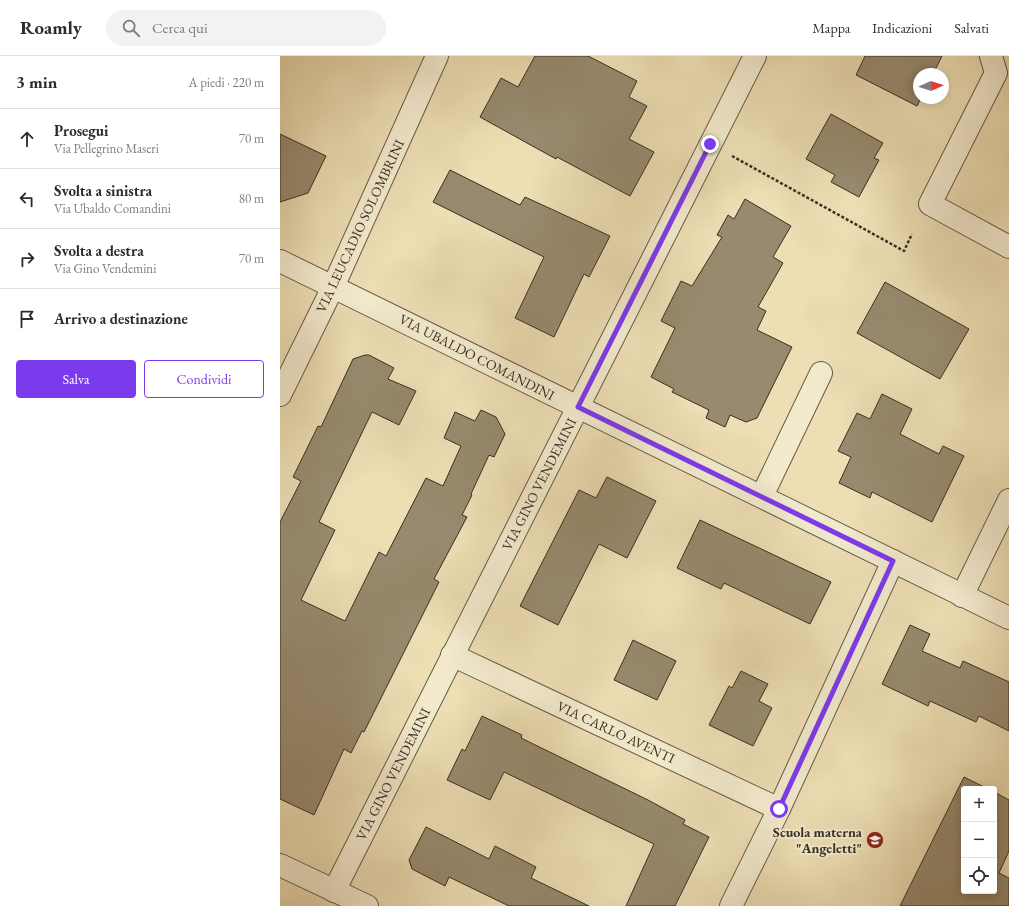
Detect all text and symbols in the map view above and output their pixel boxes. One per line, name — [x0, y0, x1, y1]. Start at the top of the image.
search box — [106, 10, 386, 46]
text: Roamly — [20, 15, 82, 40]
icon: search — [120, 17, 142, 39]
text: Cerca qui — [152, 18, 208, 37]
text: Mappa — [813, 19, 850, 37]
text: Indicazioni — [872, 19, 932, 37]
text: Salvati — [954, 19, 989, 37]
north arrow — [913, 68, 949, 104]
text: 3 min — [16, 71, 57, 93]
text: A piedi · 220 m — [189, 74, 264, 91]
text: Prosegui — [54, 121, 109, 140]
icon: ahead — [16, 128, 38, 150]
text: 70 m — [239, 130, 264, 147]
route end — [701, 135, 719, 153]
street label: VIA LEUCADIO SOLOMBRINI — [312, 136, 408, 315]
text: Via Pellegrino Maseri — [54, 140, 159, 157]
text: Svolta a sinistra — [54, 181, 152, 200]
icon: left — [16, 188, 38, 210]
text: 80 m — [239, 190, 264, 207]
text: Via Ubaldo Comandini — [54, 200, 171, 217]
text: Svolta a destra — [54, 241, 144, 260]
icon: right — [16, 248, 38, 270]
text: 70 m — [239, 250, 264, 267]
text: Via Gino Vendemini — [54, 260, 156, 277]
icon: arrive — [16, 308, 38, 330]
text: Arrivo a destinazione — [54, 309, 188, 328]
street label: VIA UBALDO COMANDINI — [396, 310, 558, 404]
button: Salva — [16, 360, 136, 398]
button: Condividi — [144, 360, 264, 398]
street label: VIA GINO VENDEMINI — [498, 415, 580, 553]
street label: VIA CARLO AVENTI — [554, 697, 678, 767]
street label: VIA GINO VENDEMINI — [352, 705, 434, 843]
map controls — [961, 786, 997, 894]
button: + — [961, 786, 997, 822]
route start — [770, 800, 788, 818]
button: − — [961, 822, 997, 858]
place label: Scuola materna "Angeletti" — [773, 823, 863, 857]
school or university icon: Scuola materna "Angeletti" — [865, 830, 885, 850]
button: locate — [961, 858, 997, 894]

